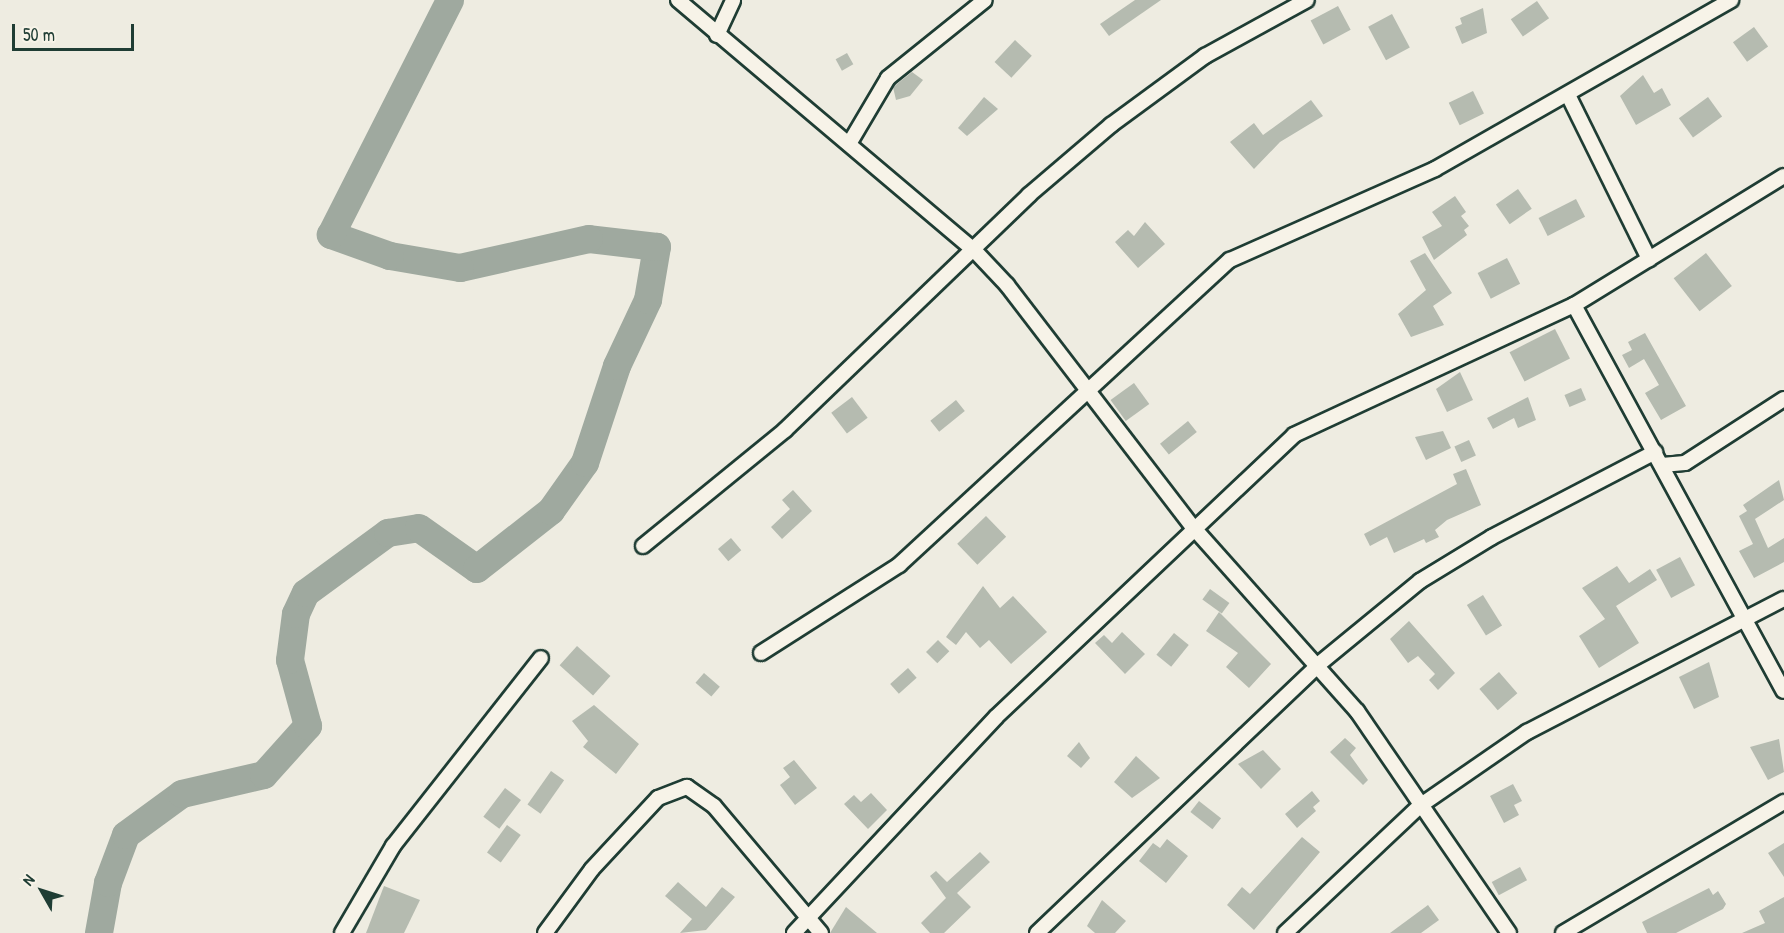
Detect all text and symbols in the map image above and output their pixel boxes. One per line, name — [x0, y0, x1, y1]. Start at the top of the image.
scale bar — [15, 12, 136, 50]
text: 50 m — [23, 22, 55, 47]
north arrow — [12, 861, 72, 921]
text: N — [17, 869, 39, 890]

